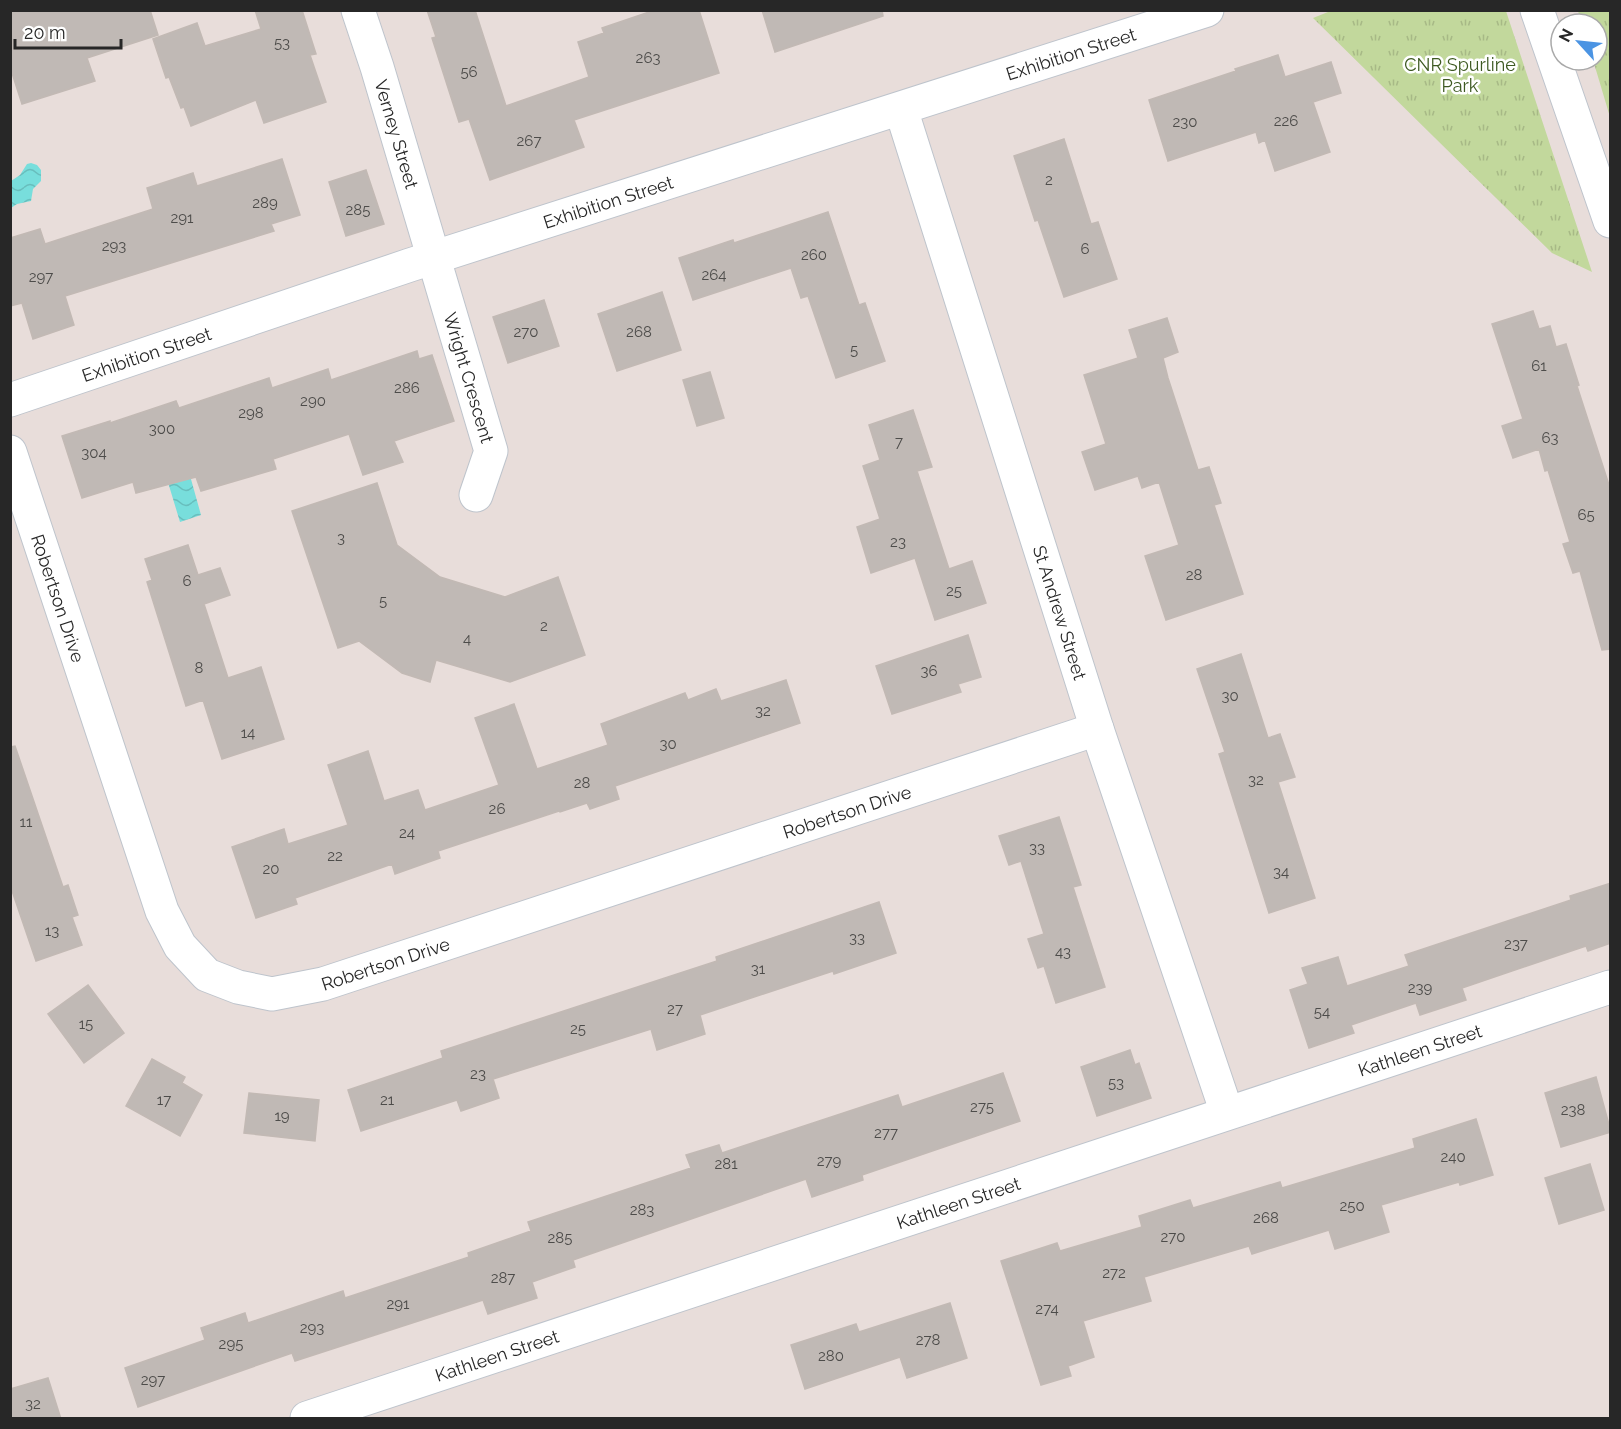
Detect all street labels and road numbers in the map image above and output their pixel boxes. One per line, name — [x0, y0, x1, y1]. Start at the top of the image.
street label: Exhibition Street — [1003, 23, 1138, 84]
street label: Verney Street — [371, 77, 423, 191]
street label: Exhibition Street — [540, 171, 676, 232]
street label: Wright Crescent — [440, 310, 498, 445]
street label: Exhibition Street — [79, 322, 214, 386]
street label: Robertson Drive — [27, 531, 90, 665]
street label: St Andrew Street — [1029, 543, 1091, 682]
street label: Robertson Drive — [780, 780, 914, 842]
street label: Robertson Drive — [318, 932, 452, 994]
street label: Kathleen Street — [1355, 1020, 1484, 1080]
street label: Kathleen Street — [894, 1172, 1023, 1233]
street label: Kathleen Street — [432, 1325, 561, 1385]

